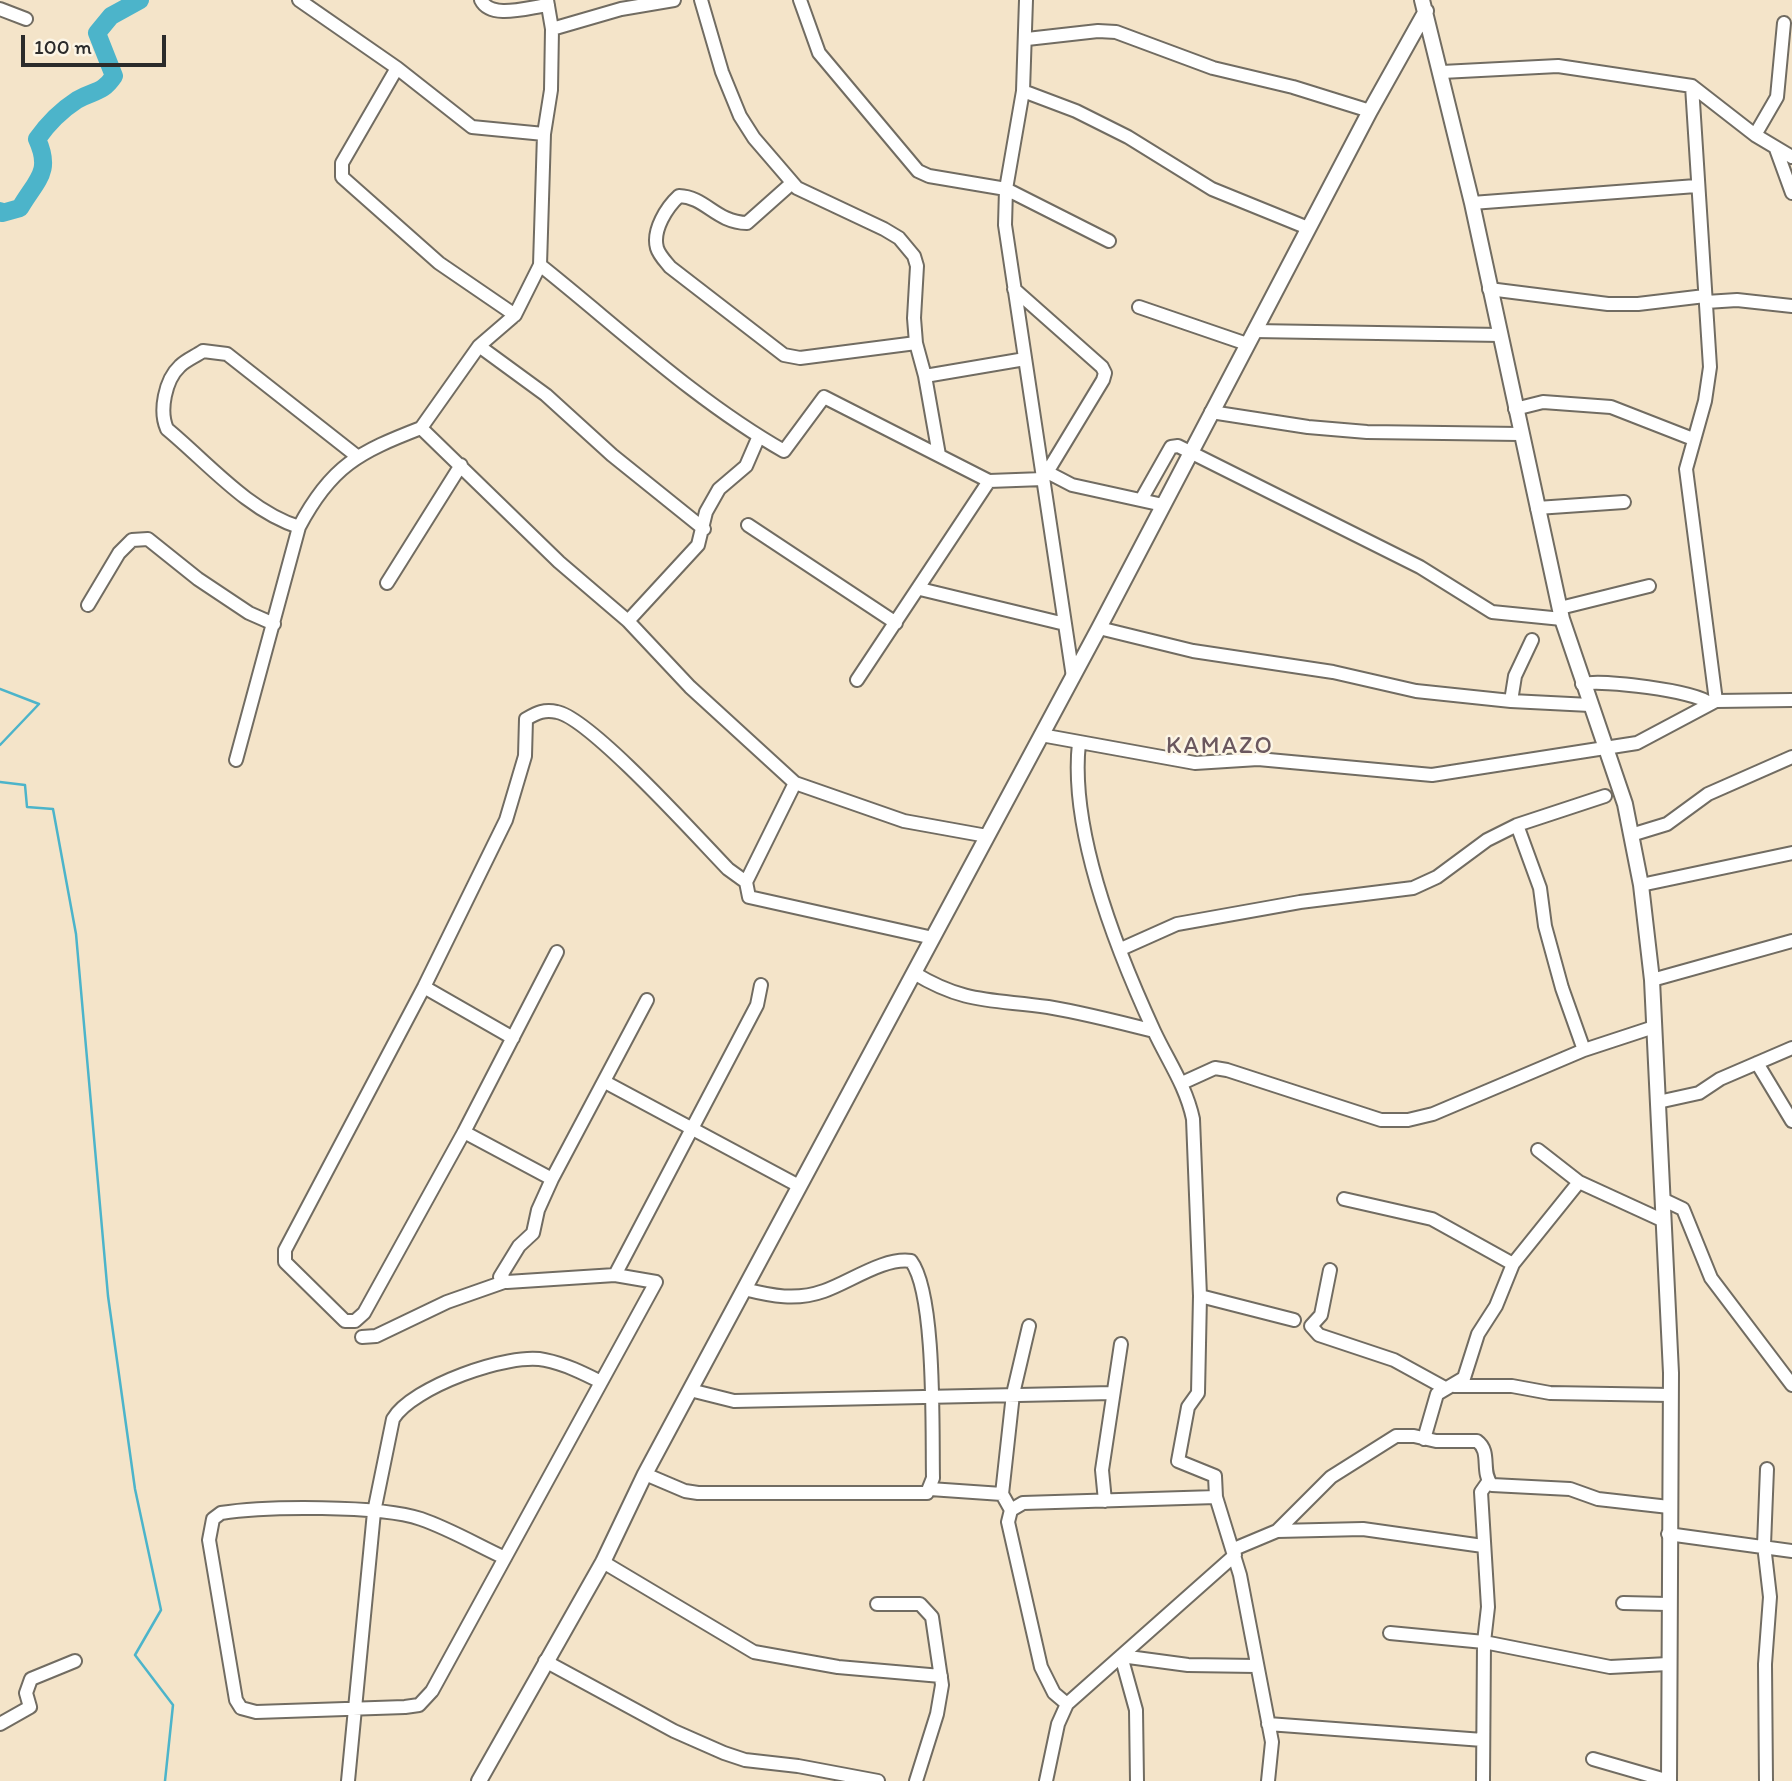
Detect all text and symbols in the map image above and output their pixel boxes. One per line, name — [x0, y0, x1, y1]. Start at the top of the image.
scale bar — [24, 21, 170, 65]
text: 100 m — [34, 34, 92, 59]
district label: KAMAZO — [1167, 733, 1273, 761]

